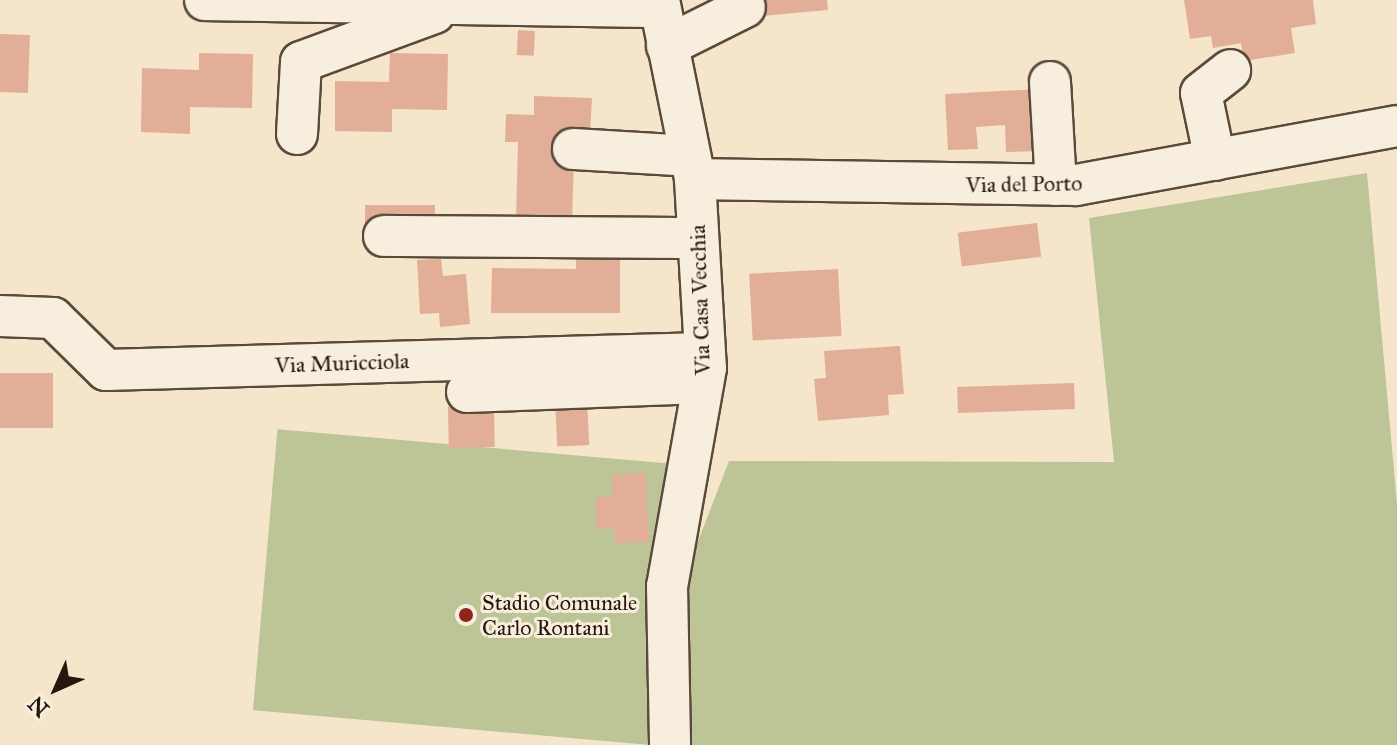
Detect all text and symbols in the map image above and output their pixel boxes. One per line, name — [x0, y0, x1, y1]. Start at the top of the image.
street label: Via del Porto — [965, 170, 1083, 198]
street label: Via Casa Vecchia — [684, 224, 716, 376]
street label: Via Muricciola — [274, 347, 410, 379]
place label: Stadio Comunale Carlo Rontani — [482, 589, 637, 640]
marker: Stadio Comunale Carlo Rontani — [457, 606, 475, 624]
north arrow — [16, 649, 96, 729]
text: N — [23, 690, 55, 722]

